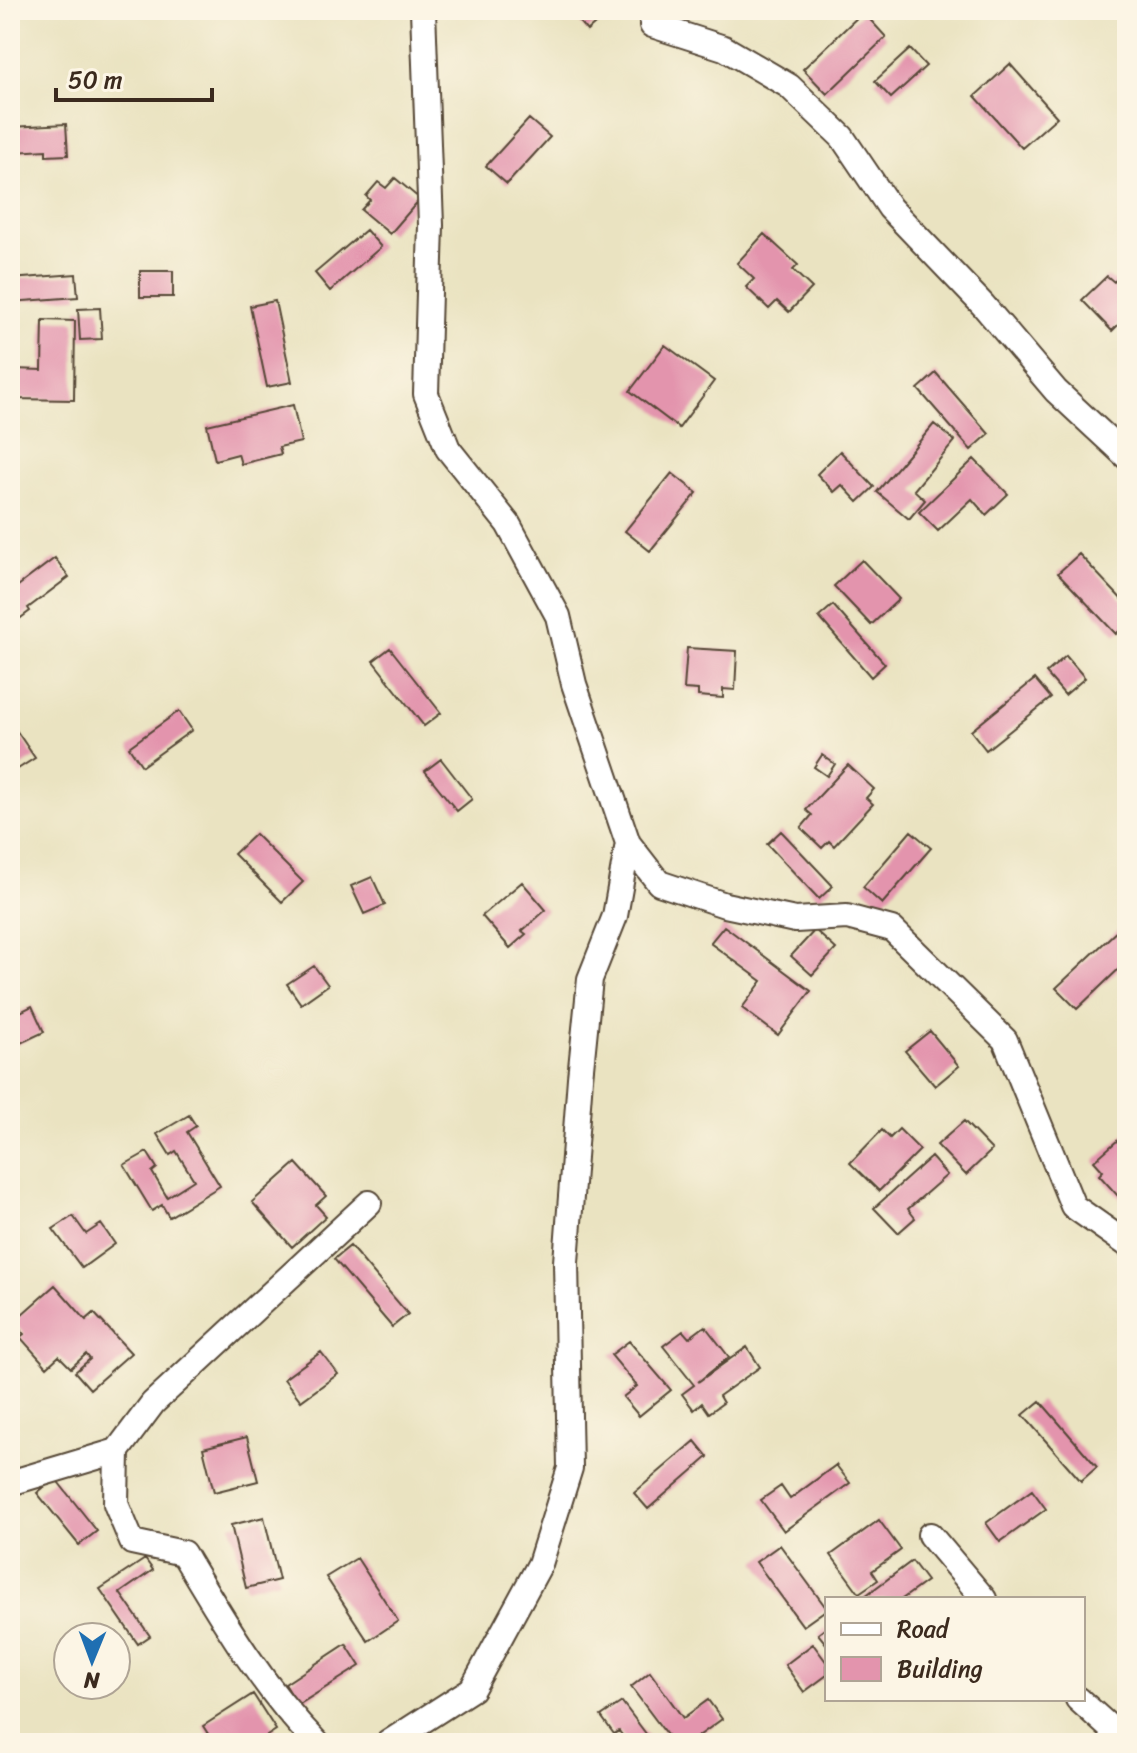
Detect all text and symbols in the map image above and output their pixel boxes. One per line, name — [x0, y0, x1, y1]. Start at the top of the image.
scale bar — [56, 52, 212, 102]
text: 50 m — [68, 59, 123, 101]
legend — [825, 1597, 1085, 1701]
text: Road — [897, 1608, 951, 1650]
north arrow — [52, 1621, 132, 1701]
text: Building — [897, 1648, 983, 1690]
text: N — [83, 1661, 101, 1700]

